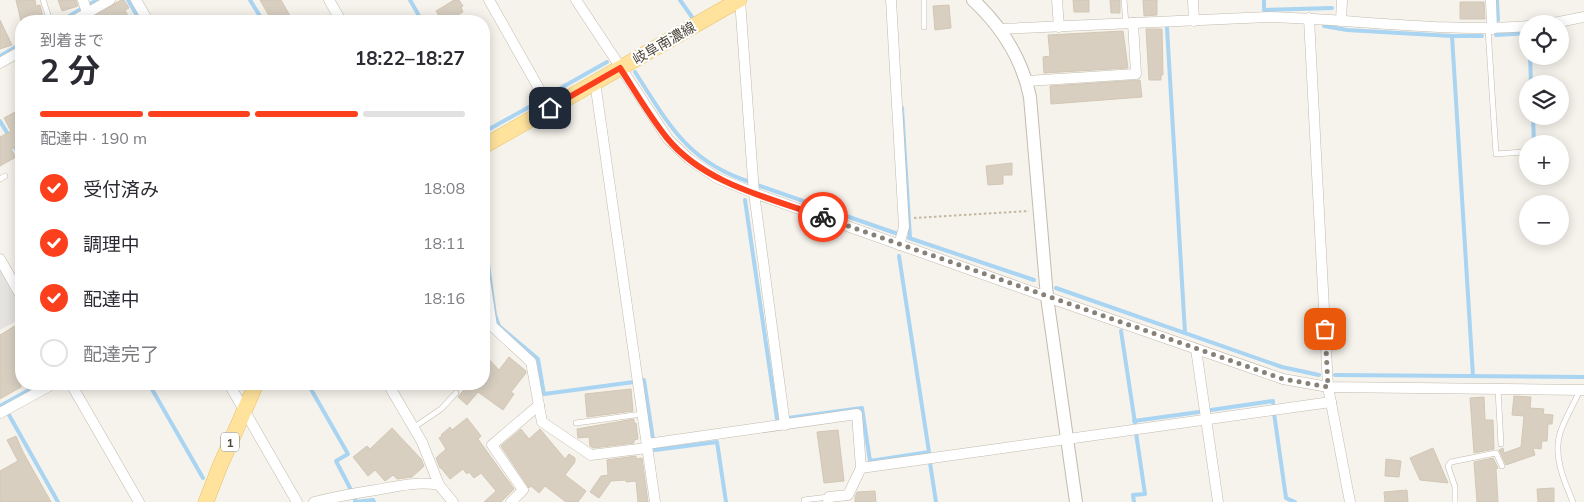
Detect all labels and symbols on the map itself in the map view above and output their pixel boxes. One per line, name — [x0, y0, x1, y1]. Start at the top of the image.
street label: 岐阜南濃線 — [629, 18, 699, 68]
pin — [529, 87, 571, 129]
courier — [798, 192, 848, 242]
pin — [1304, 308, 1346, 350]
road number: 1 — [221, 432, 239, 452]

